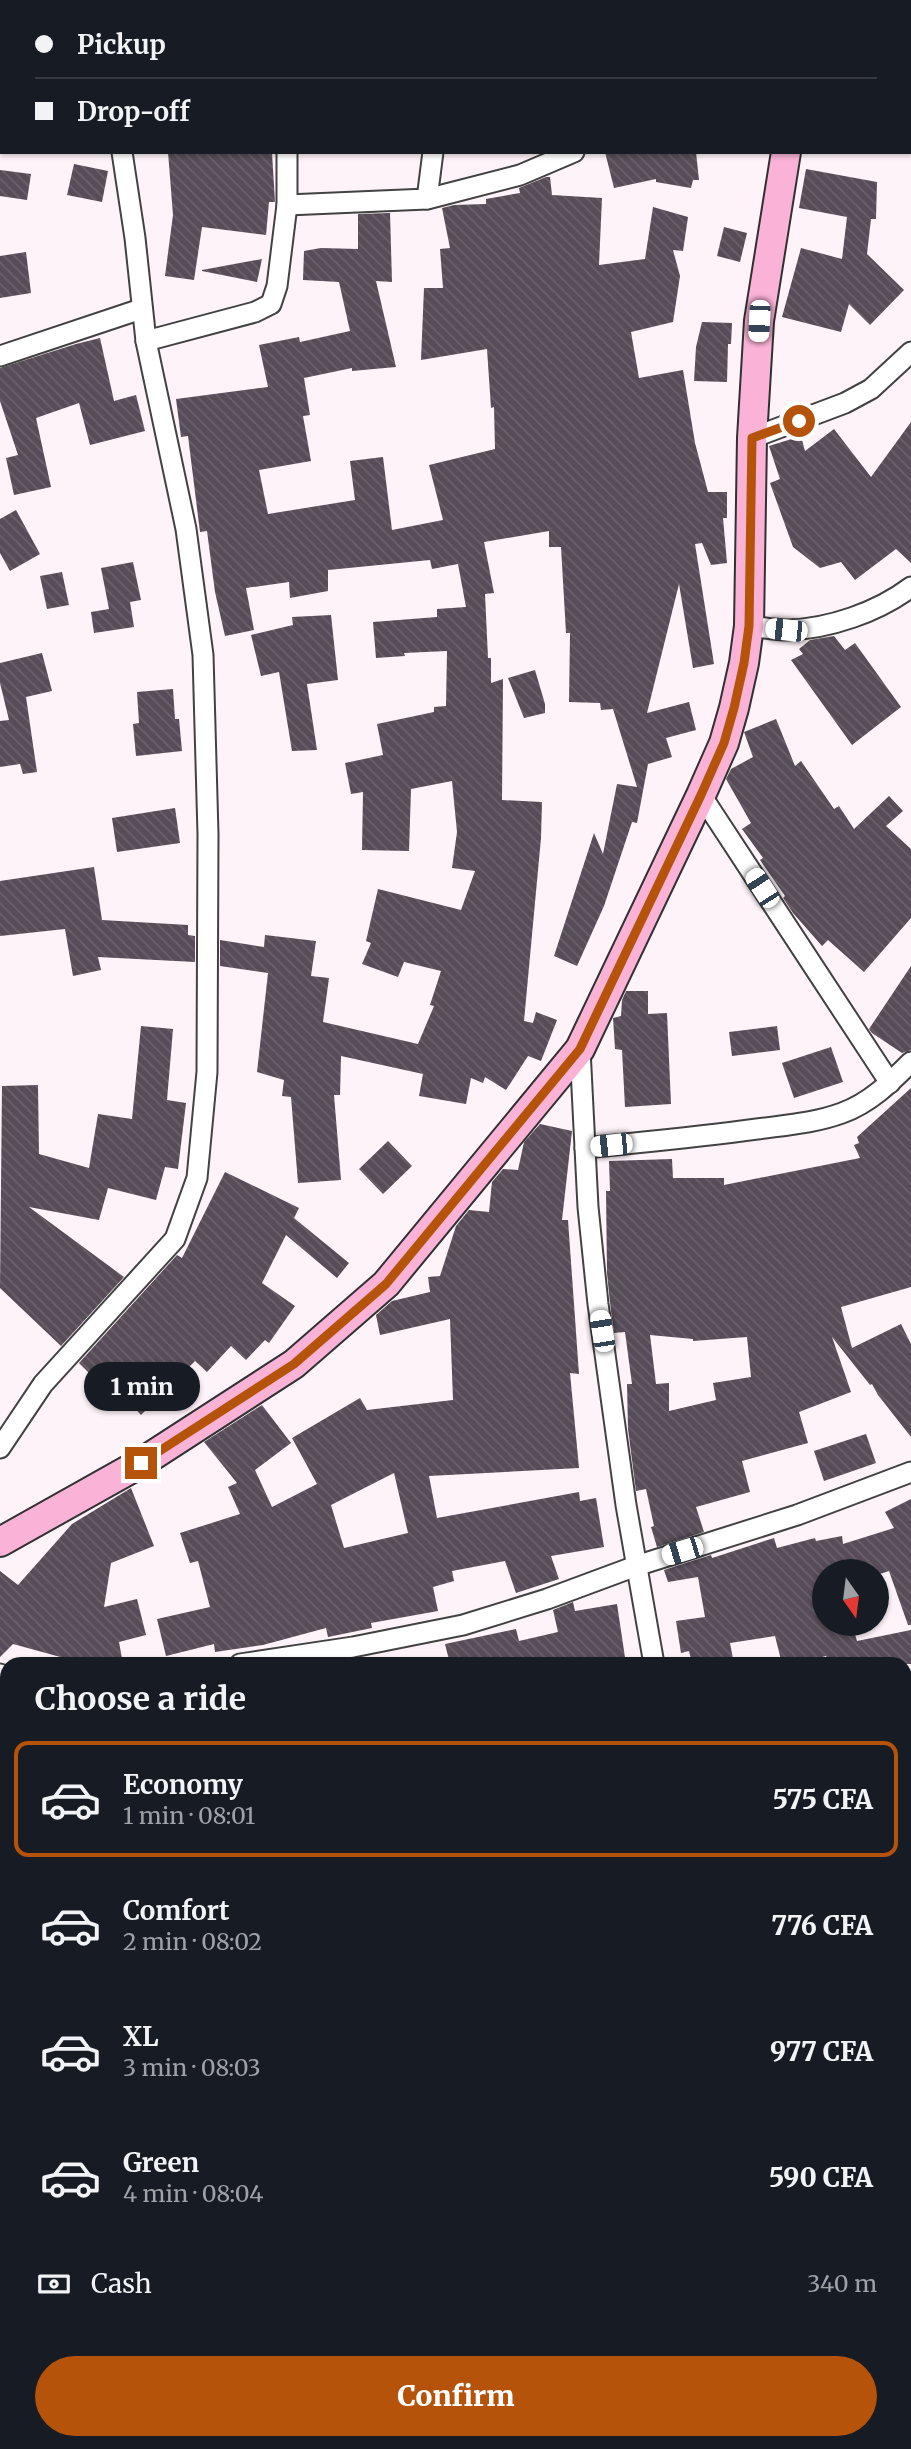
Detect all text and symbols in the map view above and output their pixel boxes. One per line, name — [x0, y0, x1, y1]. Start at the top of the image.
text: Pickup — [77, 28, 166, 61]
text: Drop-off — [77, 95, 190, 128]
car — [748, 299, 771, 343]
route start — [783, 405, 815, 437]
car — [765, 617, 808, 643]
car — [742, 865, 783, 911]
car — [590, 1132, 633, 1158]
car — [589, 1309, 616, 1353]
callout: 1 min — [83, 1362, 199, 1410]
text: 1 min — [110, 1372, 174, 1401]
route end — [125, 1447, 157, 1479]
car — [659, 1535, 706, 1567]
north arrow — [812, 1559, 889, 1636]
map controls — [812, 1559, 889, 1636]
text: Choose a ride — [35, 1679, 246, 1719]
icon: car — [39, 1768, 102, 1831]
text: Economy — [123, 1768, 243, 1801]
text: 575 CFA — [773, 1783, 873, 1816]
text: 1 min · 08:01 — [123, 1801, 255, 1830]
icon: car — [39, 1894, 102, 1957]
text: Comfort — [123, 1894, 229, 1927]
text: 776 CFA — [771, 1909, 873, 1942]
text: 2 min · 08:02 — [123, 1927, 262, 1956]
icon: car — [39, 2020, 102, 2083]
text: XL — [123, 2020, 159, 2053]
text: 977 CFA — [770, 2035, 873, 2068]
text: 3 min · 08:03 — [123, 2053, 261, 2082]
icon: car — [39, 2146, 102, 2209]
text: Green — [123, 2146, 199, 2179]
text: 590 CFA — [769, 2161, 873, 2194]
text: 4 min · 08:04 — [123, 2179, 263, 2208]
icon: cash — [35, 2265, 73, 2303]
text: Cash — [91, 2267, 152, 2300]
text: 340 m — [807, 2269, 877, 2298]
button: Confirm — [35, 2356, 877, 2436]

